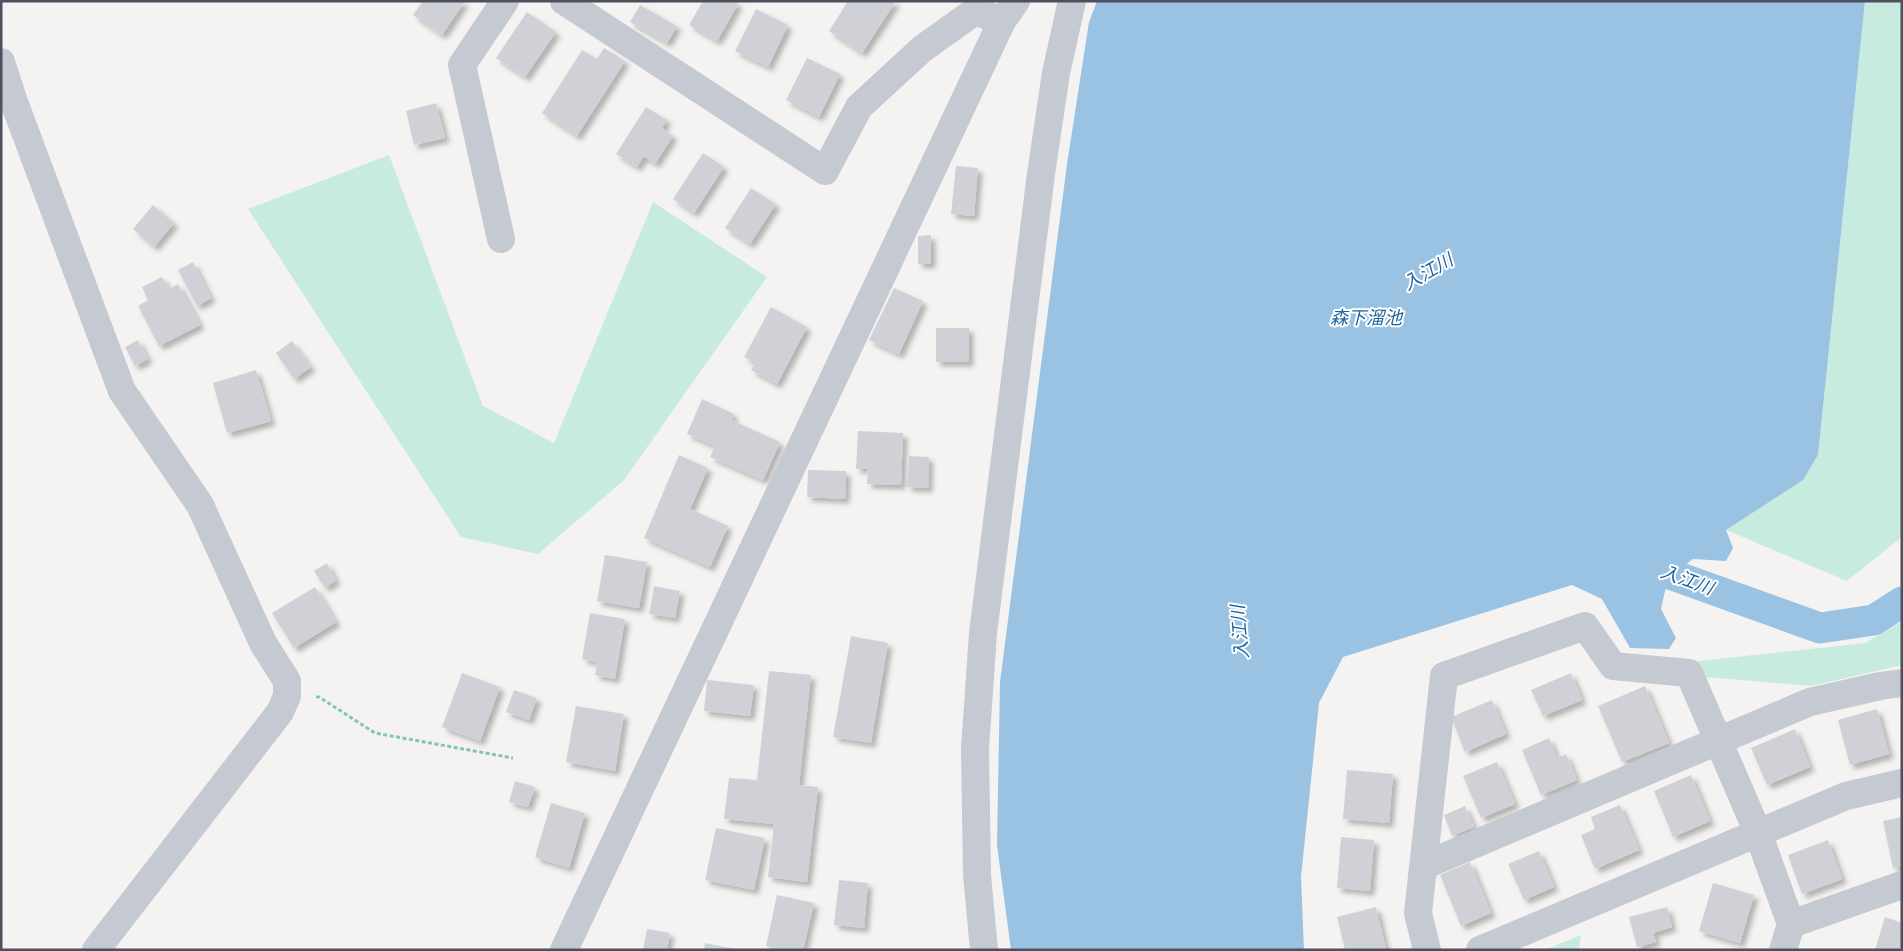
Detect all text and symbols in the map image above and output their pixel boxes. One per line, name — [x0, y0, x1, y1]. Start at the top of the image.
water label: 入江川 — [1399, 248, 1459, 295]
water label: 森下溜池 — [1330, 307, 1404, 329]
water label: 入江川 — [1658, 560, 1718, 600]
water label: 入江川 — [1227, 602, 1253, 660]

